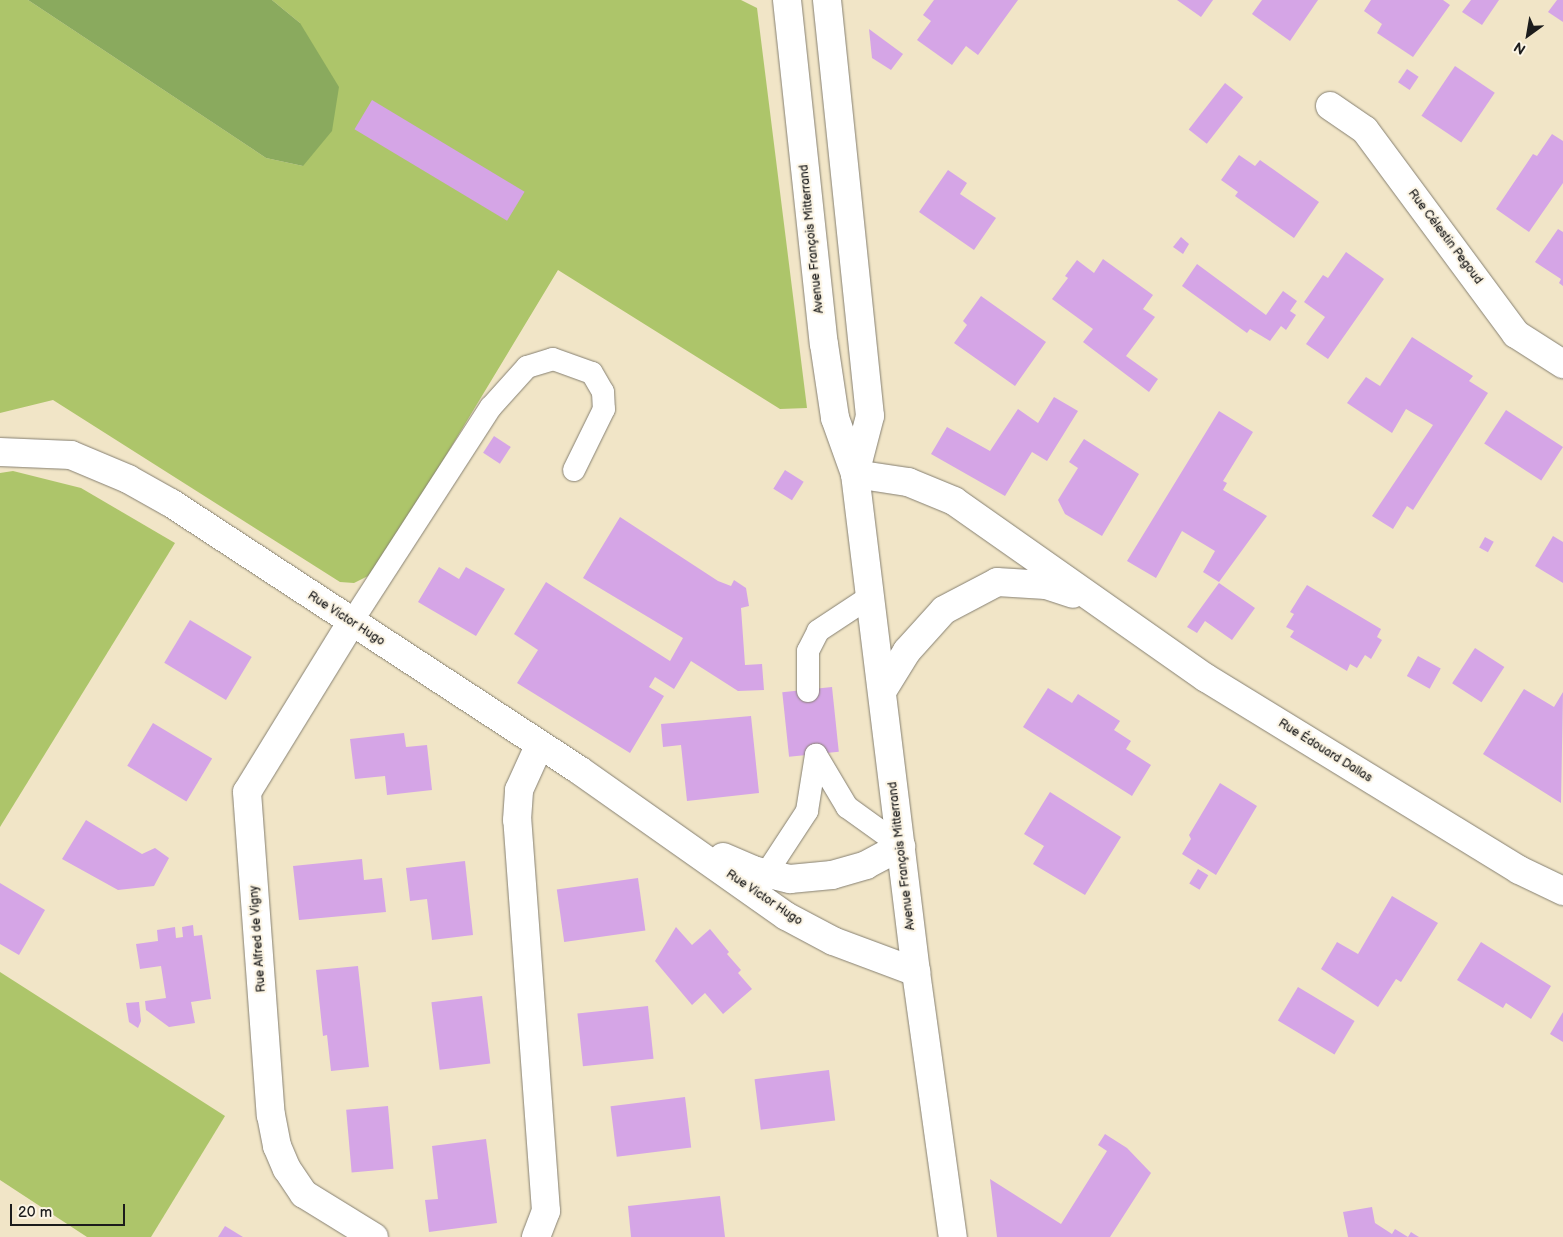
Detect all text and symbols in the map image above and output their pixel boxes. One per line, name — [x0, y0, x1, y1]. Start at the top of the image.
north arrow — [1503, 10, 1553, 60]
text: N — [1511, 38, 1529, 58]
street label: Avenue François Mitterrand — [797, 164, 827, 314]
street label: Rue Célestin Pegoud — [1405, 187, 1485, 287]
street label: Rue Victor Hugo — [305, 589, 387, 649]
street label: Rue Édouard Dallas — [1275, 716, 1375, 786]
street label: Avenue François Mitterrand — [886, 781, 918, 931]
street label: Rue Victor Hugo — [723, 867, 805, 929]
street label: Rue Alfred de Vigny — [247, 885, 269, 993]
scale bar — [12, 1194, 128, 1226]
text: 20 m — [18, 1203, 52, 1222]

